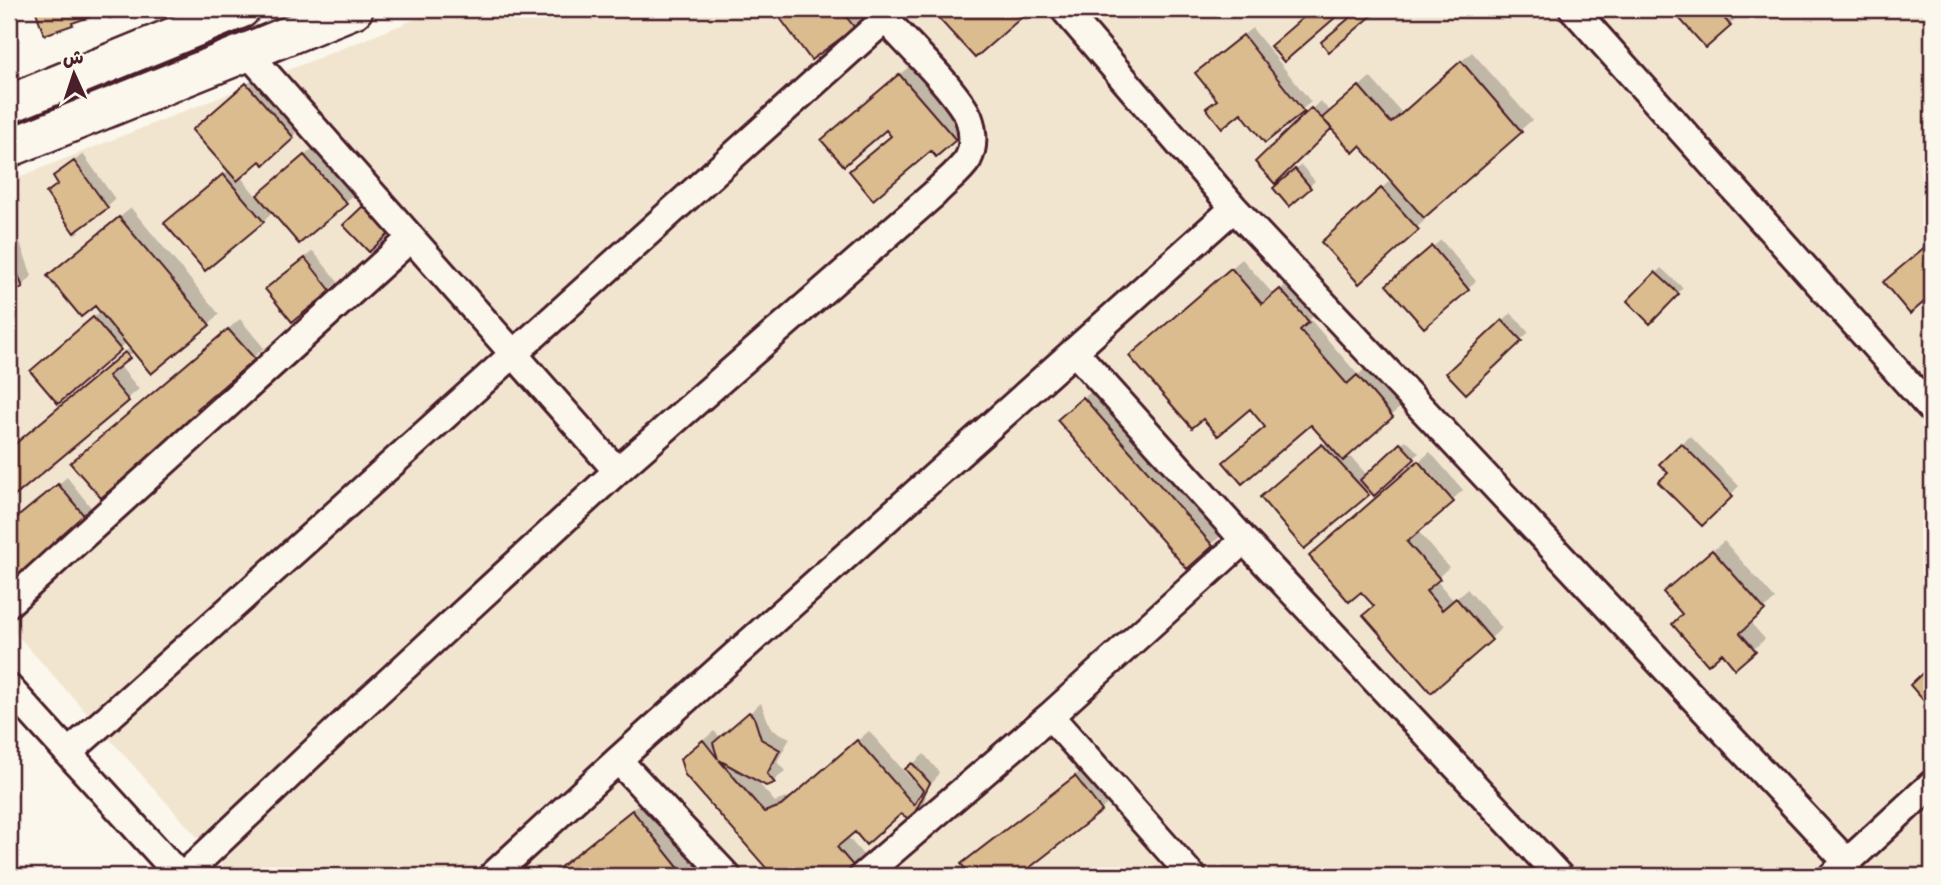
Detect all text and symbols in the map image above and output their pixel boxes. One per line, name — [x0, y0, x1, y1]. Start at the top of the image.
north arrow — [38, 38, 108, 108]
text: ش — [62, 44, 84, 73]

